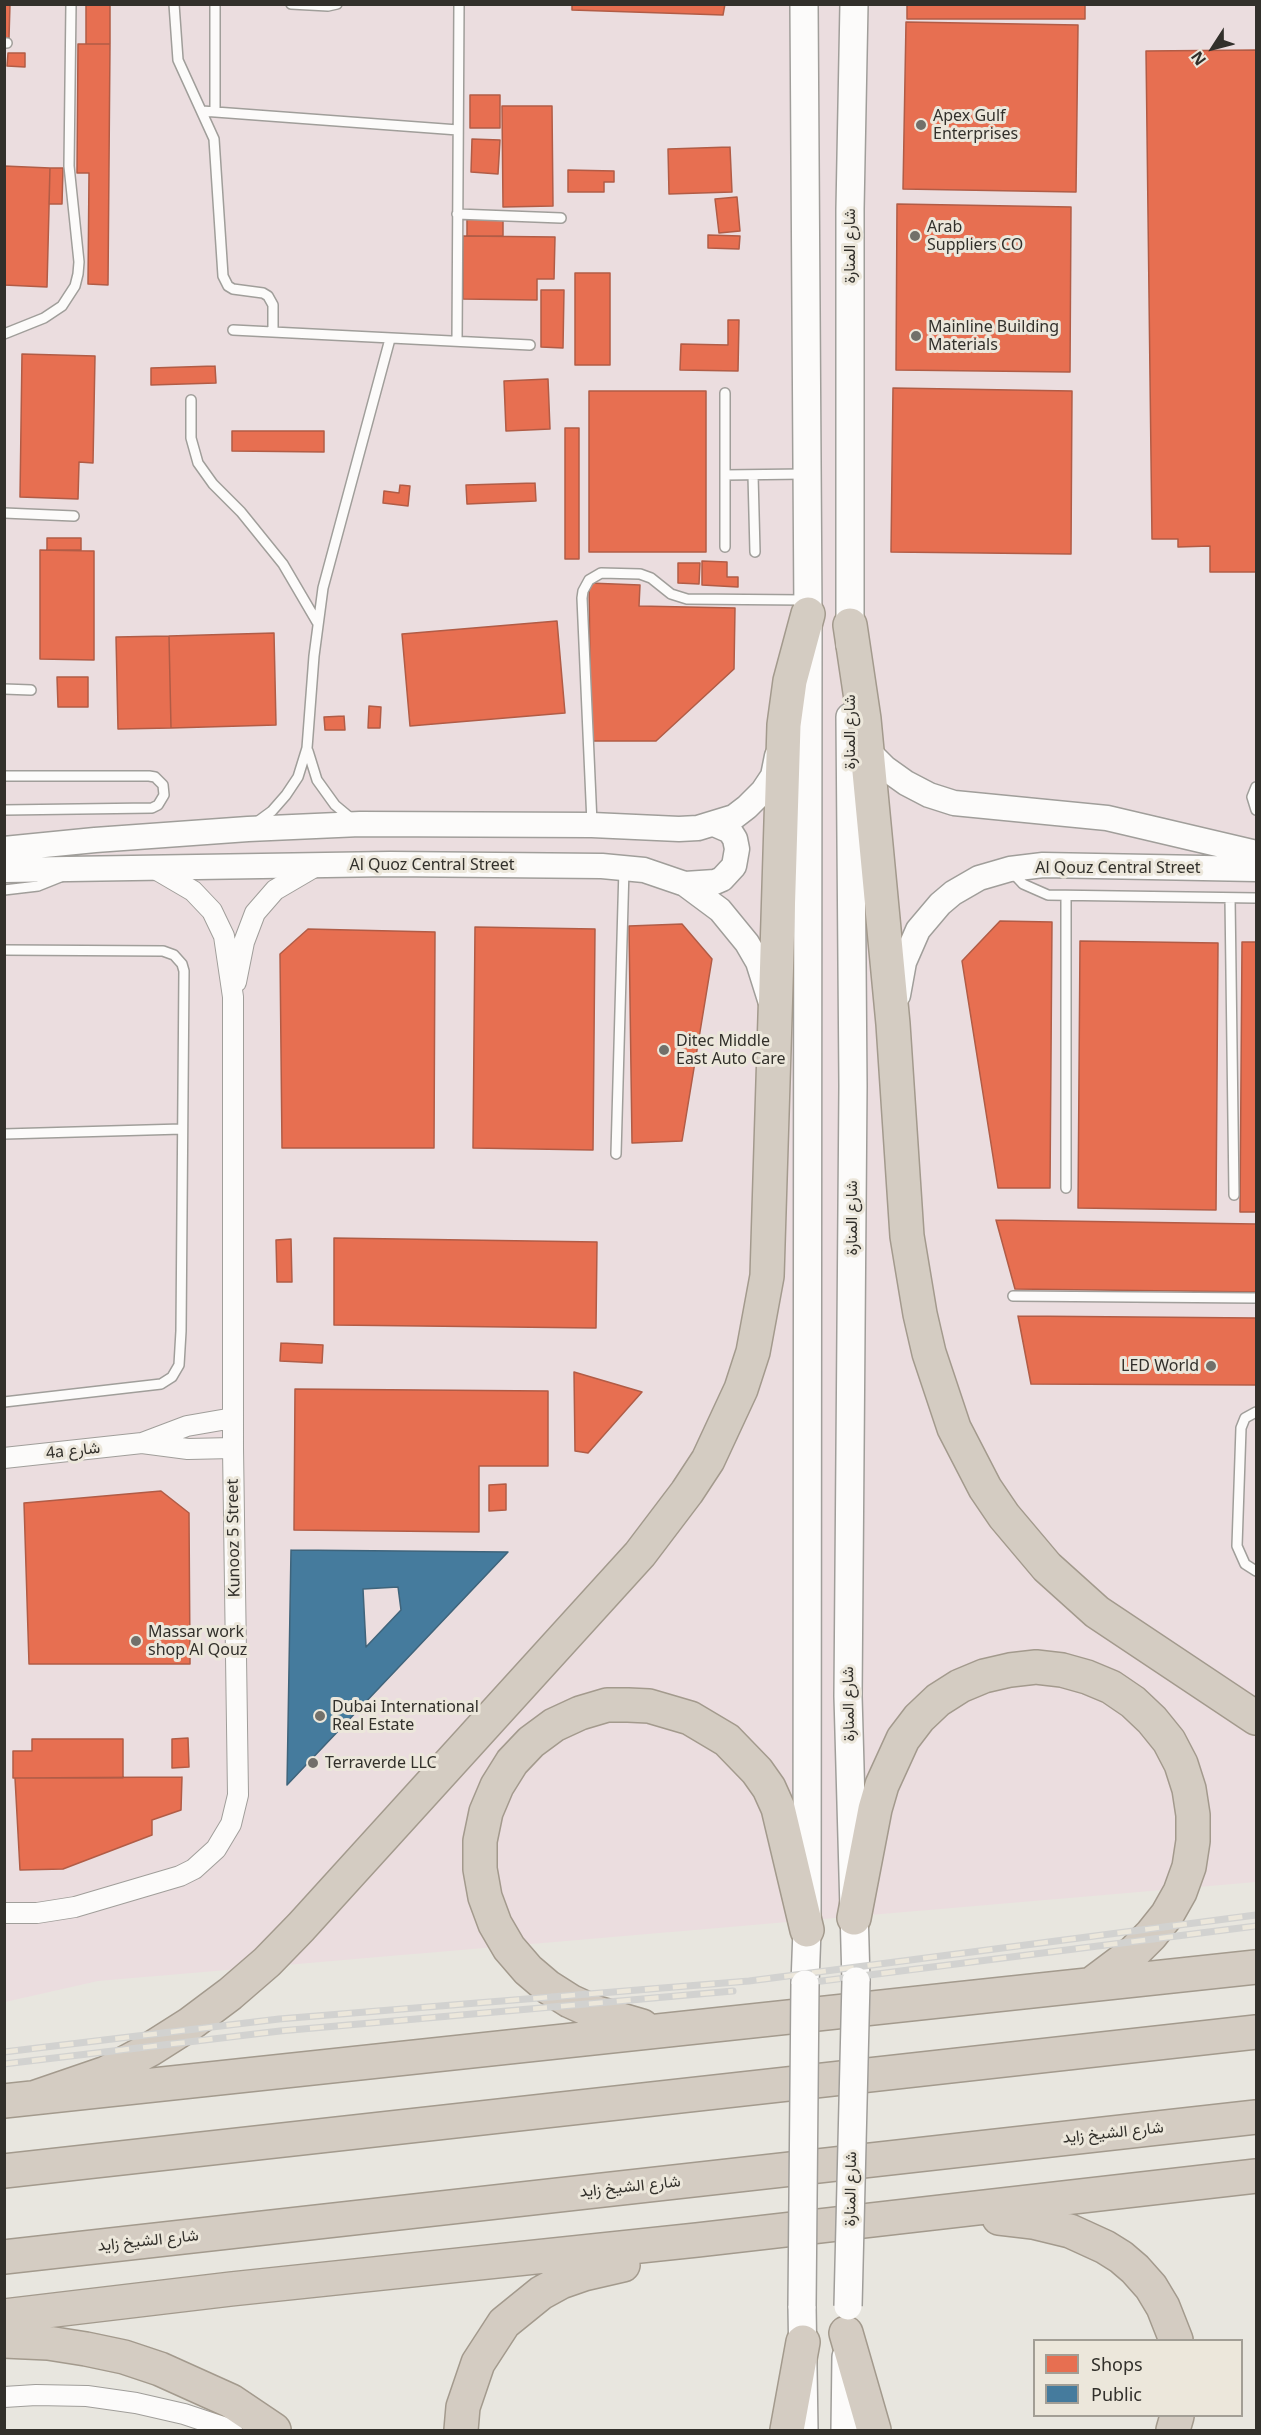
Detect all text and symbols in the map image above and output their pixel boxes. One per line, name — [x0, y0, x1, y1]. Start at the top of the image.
north arrow — [1183, 18, 1243, 78]
text: N — [1186, 47, 1211, 70]
place label: Apex Gulf Enterprises — [933, 106, 1018, 144]
marker: Apex Gulf Enterprises — [914, 118, 928, 132]
street label: شارع المنارة — [840, 208, 860, 284]
place label: Arab Suppliers CO — [927, 217, 1023, 255]
marker: Arab Suppliers CO — [908, 229, 922, 243]
place label: Mainline Building Materials — [928, 317, 1059, 355]
marker: Mainline Building Materials — [909, 329, 923, 343]
street label: شارع المنارة — [840, 694, 860, 770]
street label: Al Quoz Central Street — [349, 855, 515, 875]
street label: Al Qouz Central Street — [1035, 858, 1201, 878]
place label: Ditec Middle East Auto Care — [676, 1031, 786, 1069]
marker: Ditec Middle East Auto Care — [657, 1043, 671, 1057]
street label: شارع المنارة — [842, 1180, 862, 1256]
place label: LED World — [1121, 1356, 1199, 1376]
marker: LED World — [1204, 1359, 1218, 1373]
street label: 4a شارع — [45, 1439, 101, 1463]
street label: Kunooz 5 Street — [223, 1479, 245, 1597]
place label: Massar work shop Al Qouz — [148, 1622, 247, 1660]
marker: Massar work shop Al Qouz — [129, 1634, 143, 1648]
street label: شارع المنارة — [839, 1666, 859, 1742]
place label: Dubai International Real Estate — [332, 1697, 479, 1735]
marker: Dubai International Real Estate — [313, 1709, 327, 1723]
place label: Terraverde LLC — [325, 1753, 437, 1773]
marker: Terraverde LLC — [306, 1756, 320, 1770]
street label: شارع الشيخ زايد — [1061, 2118, 1165, 2148]
street label: شارع المنارة — [841, 2151, 861, 2227]
street label: شارع الشيخ زايد — [578, 2172, 682, 2202]
street label: شارع الشيخ زايد — [96, 2226, 200, 2256]
legend — [1033, 2339, 1243, 2417]
text: Shops — [1091, 2352, 1143, 2376]
text: Public — [1091, 2382, 1142, 2406]

